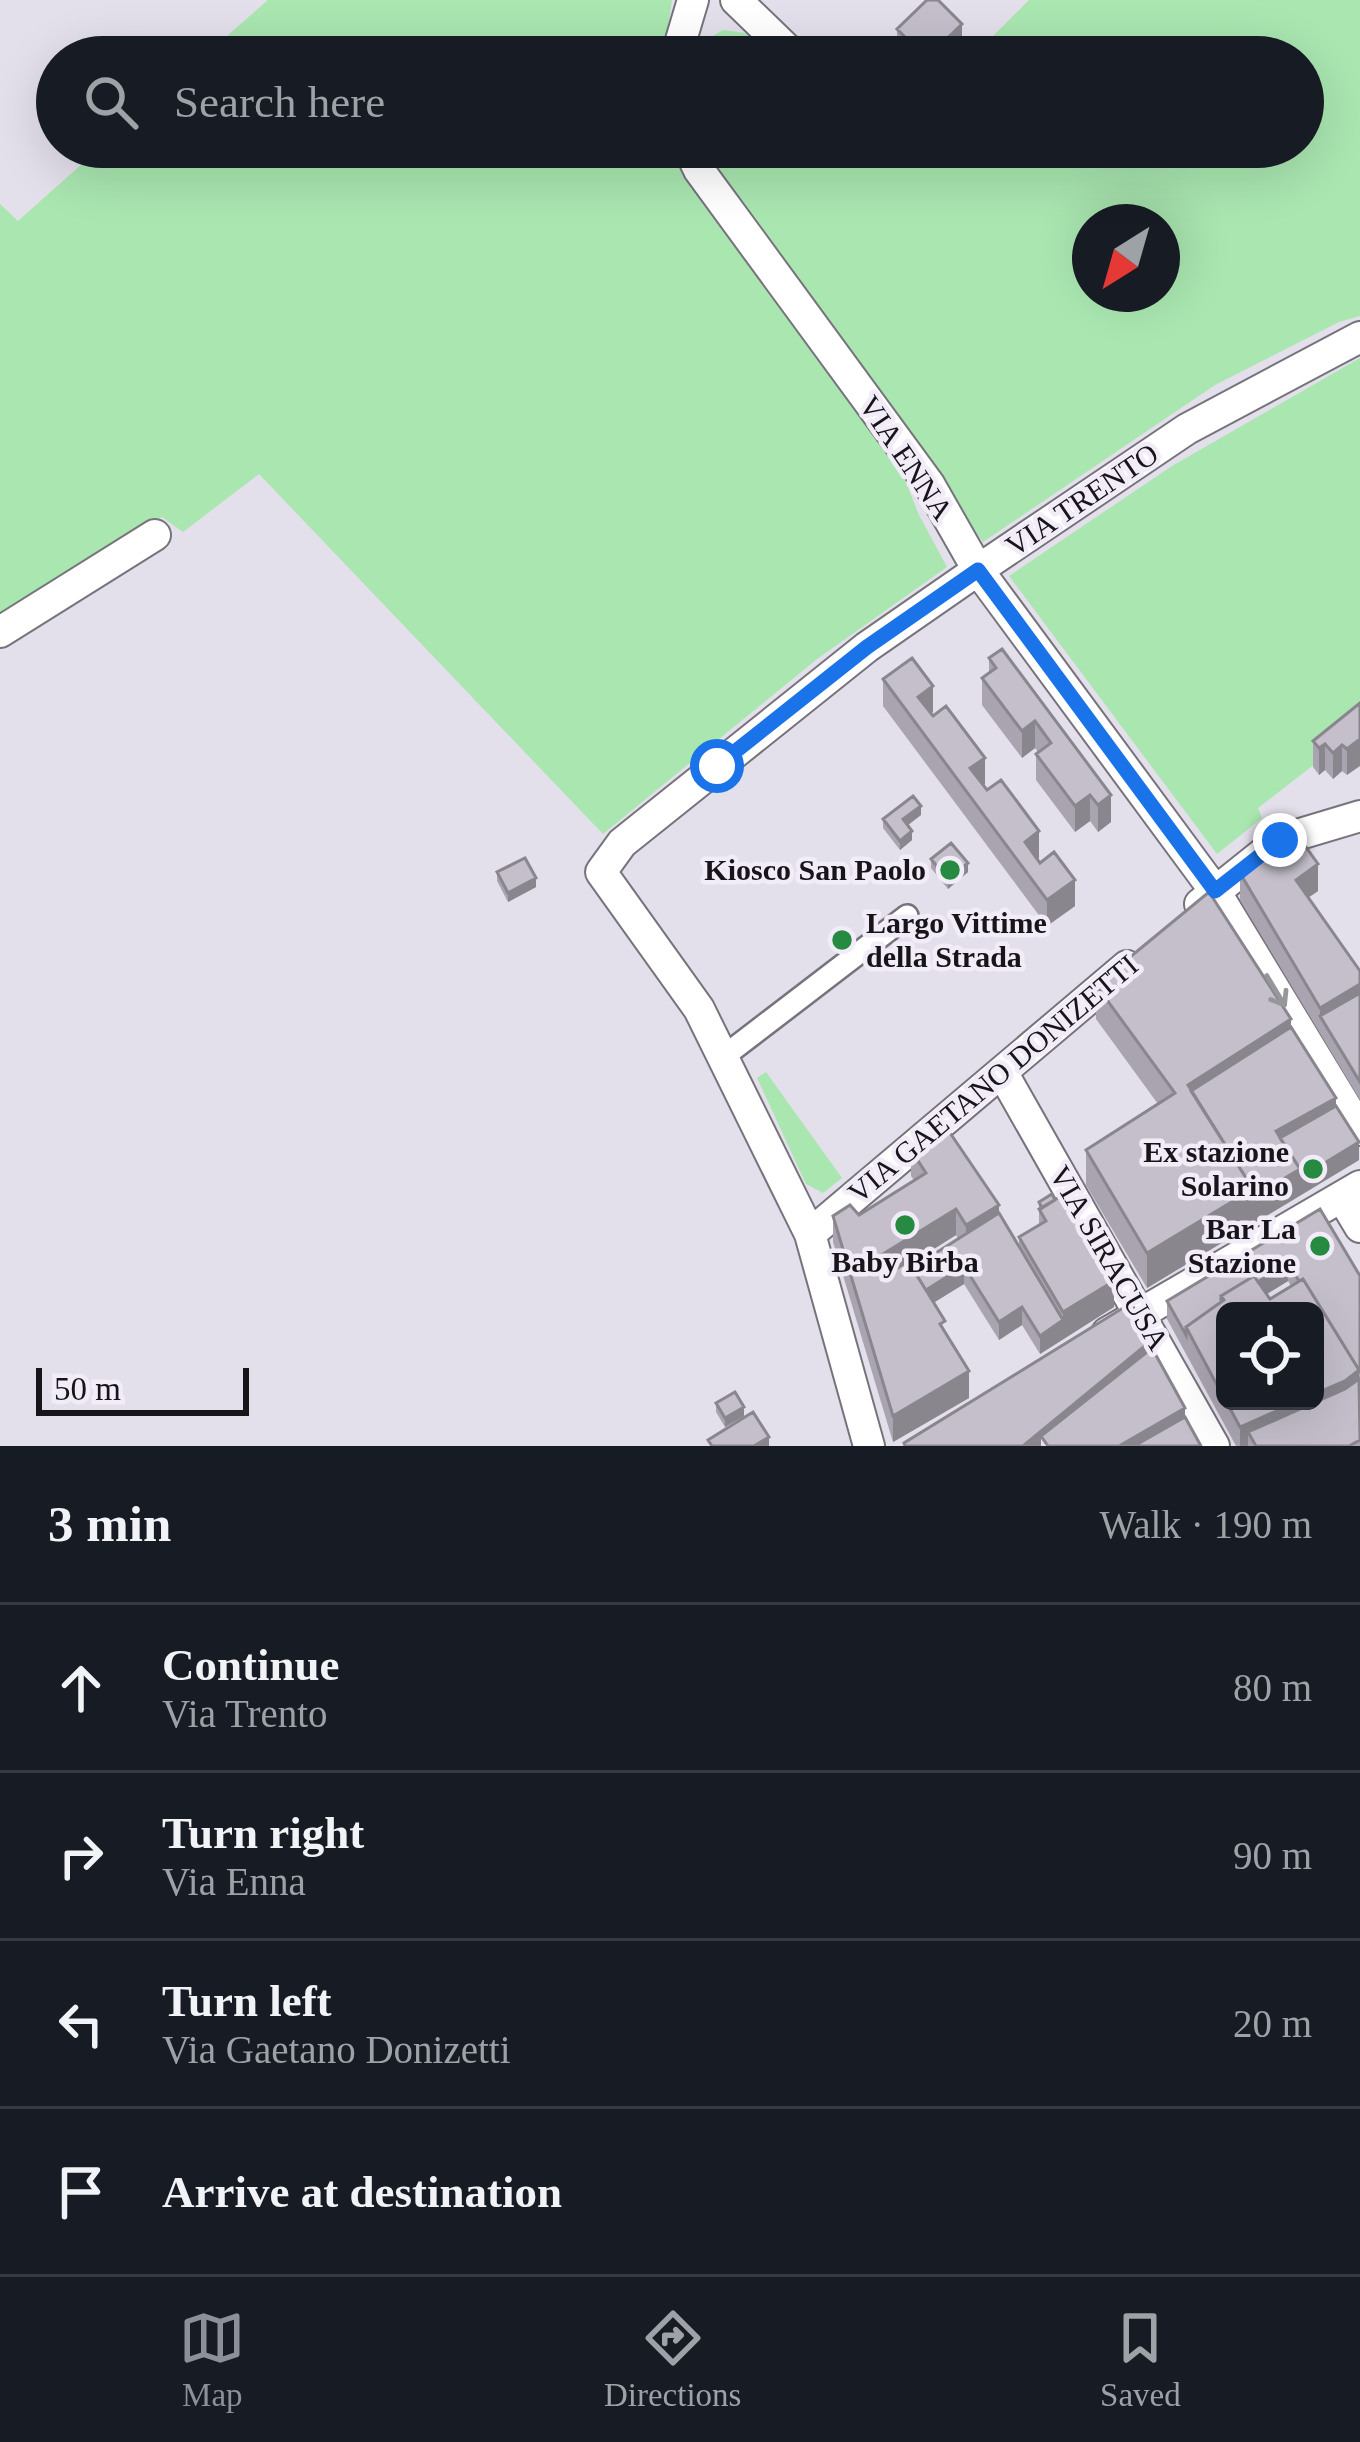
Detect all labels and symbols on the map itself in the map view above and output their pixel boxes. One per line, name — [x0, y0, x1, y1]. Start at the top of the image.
north arrow — [1072, 204, 1180, 312]
street label: VIA ENNA — [853, 389, 960, 526]
street label: VIA TRENTO — [999, 437, 1164, 563]
route start — [690, 739, 744, 793]
route end — [1253, 813, 1307, 867]
place label: Kiosco San Paolo — [704, 853, 926, 886]
marker: Kiosco San Paolo — [937, 857, 963, 883]
place label: Largo Vittime della Strada — [866, 906, 1047, 973]
marker: Largo Vittime della Strada — [829, 927, 855, 953]
street label: VIA GAETANO DONIZETTI — [841, 948, 1144, 1209]
one-way arrow — [1264, 973, 1288, 1007]
place label: Ex stazione Solarino — [1143, 1135, 1289, 1202]
marker: Ex stazione Solarino — [1300, 1156, 1326, 1182]
street label: VIA SIRACUSA — [1043, 1160, 1176, 1356]
marker: Baby Birba — [892, 1212, 918, 1238]
place label: Bar La Stazione — [1188, 1212, 1296, 1279]
marker: Bar La Stazione — [1307, 1233, 1333, 1259]
place label: Baby Birba — [831, 1245, 979, 1278]
scale bar — [36, 1362, 249, 1415]

